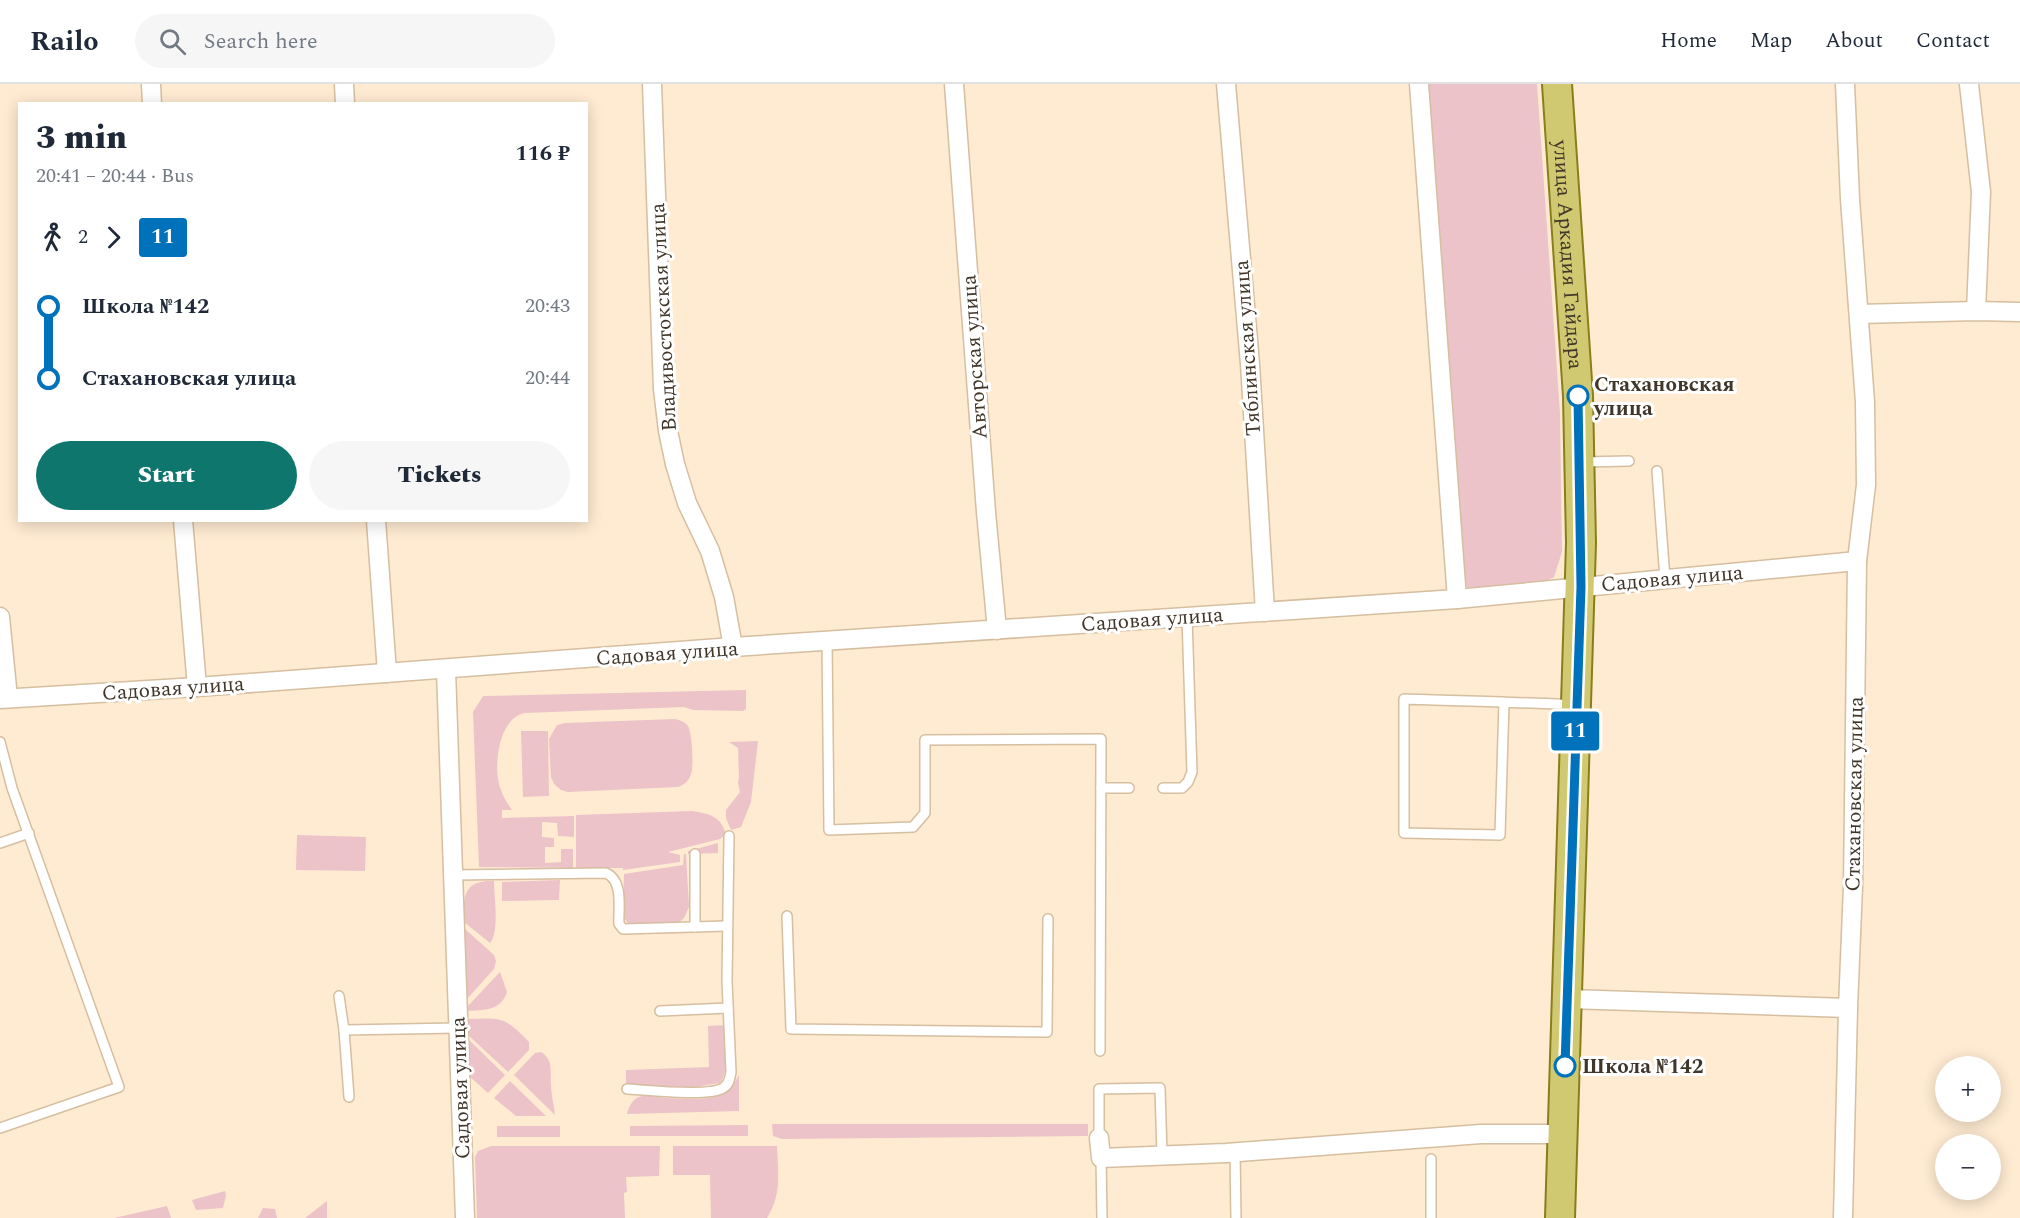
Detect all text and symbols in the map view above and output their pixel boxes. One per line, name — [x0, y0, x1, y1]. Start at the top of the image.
search box — [135, 14, 555, 68]
text: Railo — [30, 20, 99, 63]
icon: search — [156, 25, 189, 58]
text: Search here — [204, 25, 318, 58]
text: Home — [1660, 25, 1717, 57]
text: Map — [1750, 25, 1792, 57]
text: About — [1825, 25, 1883, 57]
text: Contact — [1916, 25, 1990, 57]
text: 3 min — [36, 113, 127, 163]
text: 116 ₽ — [515, 137, 570, 170]
street label: улица Аркадия Гайдара — [1544, 138, 1591, 371]
text: 20:41 – 20:44 · Bus — [36, 161, 194, 191]
street label: Владивостокская улица — [642, 201, 686, 432]
icon: walk — [36, 221, 69, 254]
icon: forward — [97, 221, 130, 254]
text: 11 — [151, 221, 175, 253]
text: 2 — [78, 222, 88, 252]
street label: Тяблинская улица — [1226, 258, 1270, 437]
street label: Авторская улица — [953, 273, 997, 440]
text: Школа №142 — [82, 290, 209, 323]
text: 20:43 — [525, 291, 570, 321]
text: Стахановская улица — [82, 362, 296, 395]
text: 20:44 — [525, 363, 570, 393]
place label: Стахановская улица — [1593, 369, 1735, 425]
marker: Стахановская улица — [1567, 385, 1589, 407]
button: Start — [36, 441, 297, 510]
button: Tickets — [309, 441, 570, 510]
street label: Садовая улица — [1600, 557, 1745, 601]
street label: Садовая улица — [1080, 599, 1225, 641]
street label: Садовая улица — [595, 633, 740, 675]
street label: Садовая улица — [101, 668, 246, 710]
street label: Стахановская улица — [1837, 695, 1873, 892]
line badge: 11 — [1548, 712, 1602, 750]
text: 11 — [1563, 715, 1587, 747]
street label: Садовая улица — [442, 1015, 479, 1160]
place label: Школа №142 — [1582, 1051, 1704, 1083]
marker: Школа №142 — [1554, 1055, 1576, 1077]
map controls — [1935, 1056, 2001, 1200]
button: + — [1935, 1056, 2001, 1122]
button: − — [1935, 1134, 2001, 1200]

